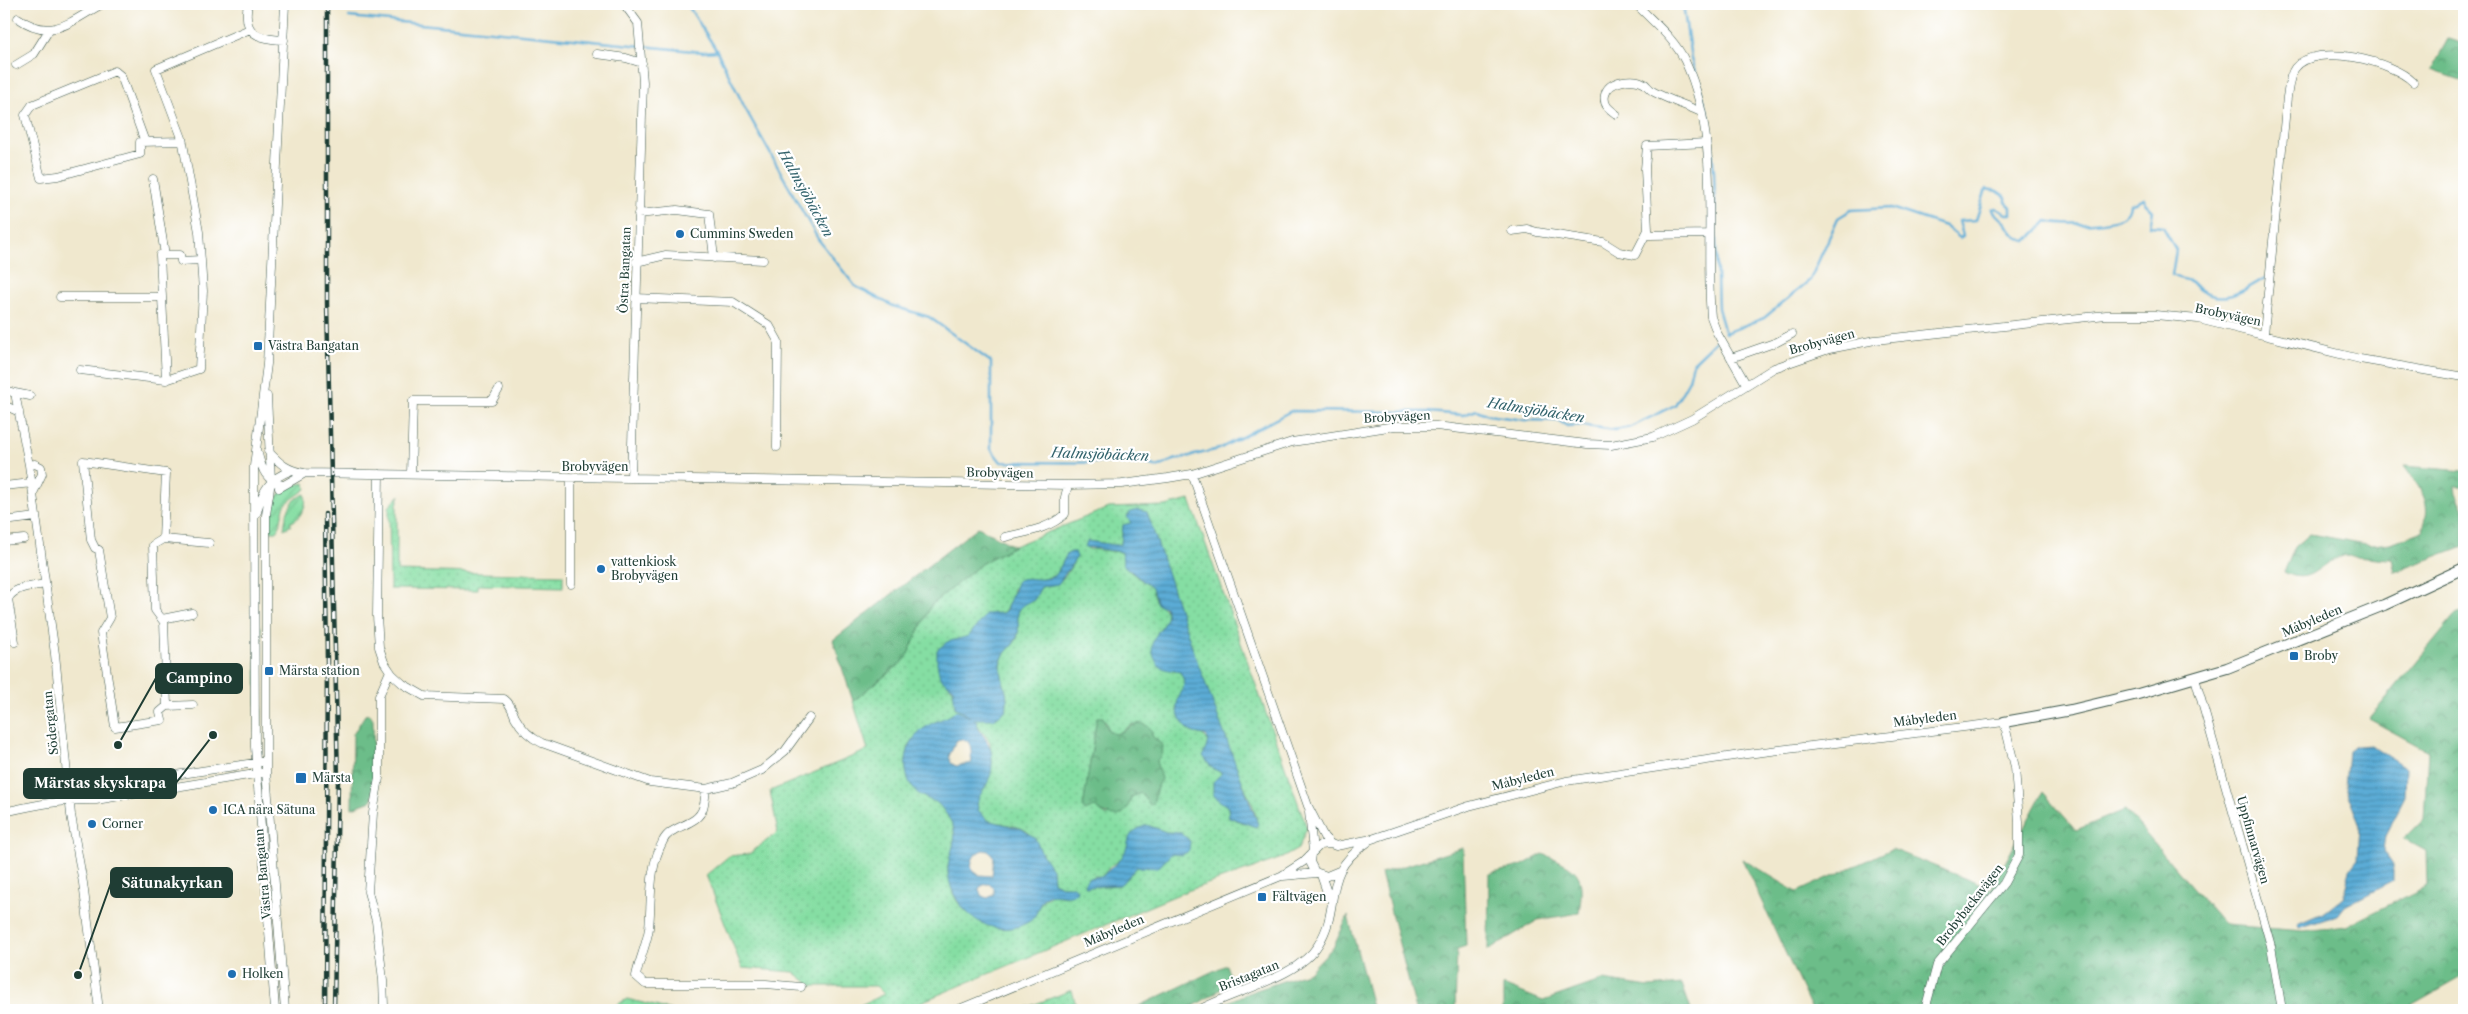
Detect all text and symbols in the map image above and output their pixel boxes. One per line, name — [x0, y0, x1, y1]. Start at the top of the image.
water label: Halmsjöbäcken — [774, 145, 838, 240]
street label: Östra Bangatan — [614, 226, 634, 314]
place label: Cummins Sweden — [690, 226, 794, 241]
marker: Cummins Sweden — [674, 228, 686, 240]
street label: Brobyvägen — [2194, 300, 2263, 329]
street label: Brobyvägen — [1787, 325, 1857, 357]
place label: Västra Bangatan — [267, 338, 359, 353]
marker: Västra Bangatan — [252, 340, 264, 352]
water label: Halmsjöbäcken — [1485, 393, 1586, 427]
street label: Brobyvägen — [1363, 407, 1431, 426]
water label: Halmsjöbäcken — [1050, 443, 1149, 465]
street label: Brobyvägen — [561, 459, 629, 474]
street label: Brobyvägen — [966, 464, 1034, 481]
place label: vattenkiosk Brobyvägen — [610, 554, 679, 583]
marker: vattenkiosk Brobyvägen — [595, 563, 607, 575]
street label: Måbyleden — [2280, 601, 2345, 640]
place label: Broby — [2304, 648, 2339, 663]
marker: Broby — [2288, 650, 2300, 662]
place label: Märsta station — [279, 663, 360, 678]
callout: Campino — [156, 664, 242, 693]
marker: Märsta station — [263, 665, 275, 677]
text: Campino — [166, 669, 232, 687]
street label: Södergatan — [40, 690, 61, 756]
street label: Måbyleden — [1892, 707, 1958, 730]
street label: Måbyleden — [1490, 763, 1556, 794]
callout: Märstas skyskrapa — [24, 769, 176, 798]
place label: Märsta — [312, 770, 352, 785]
marker: Märsta — [294, 771, 308, 785]
text: Märstas skyskrapa — [34, 774, 167, 792]
street label: Uppfinnarvägen — [2234, 794, 2273, 886]
place label: ICA nära Sätuna — [223, 802, 316, 817]
marker: ICA nära Sätuna — [207, 804, 219, 816]
place label: Corner — [102, 816, 143, 831]
marker: Corner — [86, 818, 98, 830]
street label: Västra Bangatan — [251, 828, 274, 921]
street label: Brobybackavägen — [1933, 860, 2007, 949]
callout: Sätunakyrkan — [111, 868, 232, 897]
text: Sätunakyrkan — [121, 874, 223, 892]
place label: Fältvägen — [1272, 889, 1327, 904]
marker: Fältvägen — [1256, 891, 1268, 903]
street label: Måbyleden — [1082, 911, 1147, 950]
street label: Bristagatan — [1217, 957, 1281, 994]
place label: Holken — [242, 966, 284, 981]
marker: Holken — [226, 968, 238, 980]

